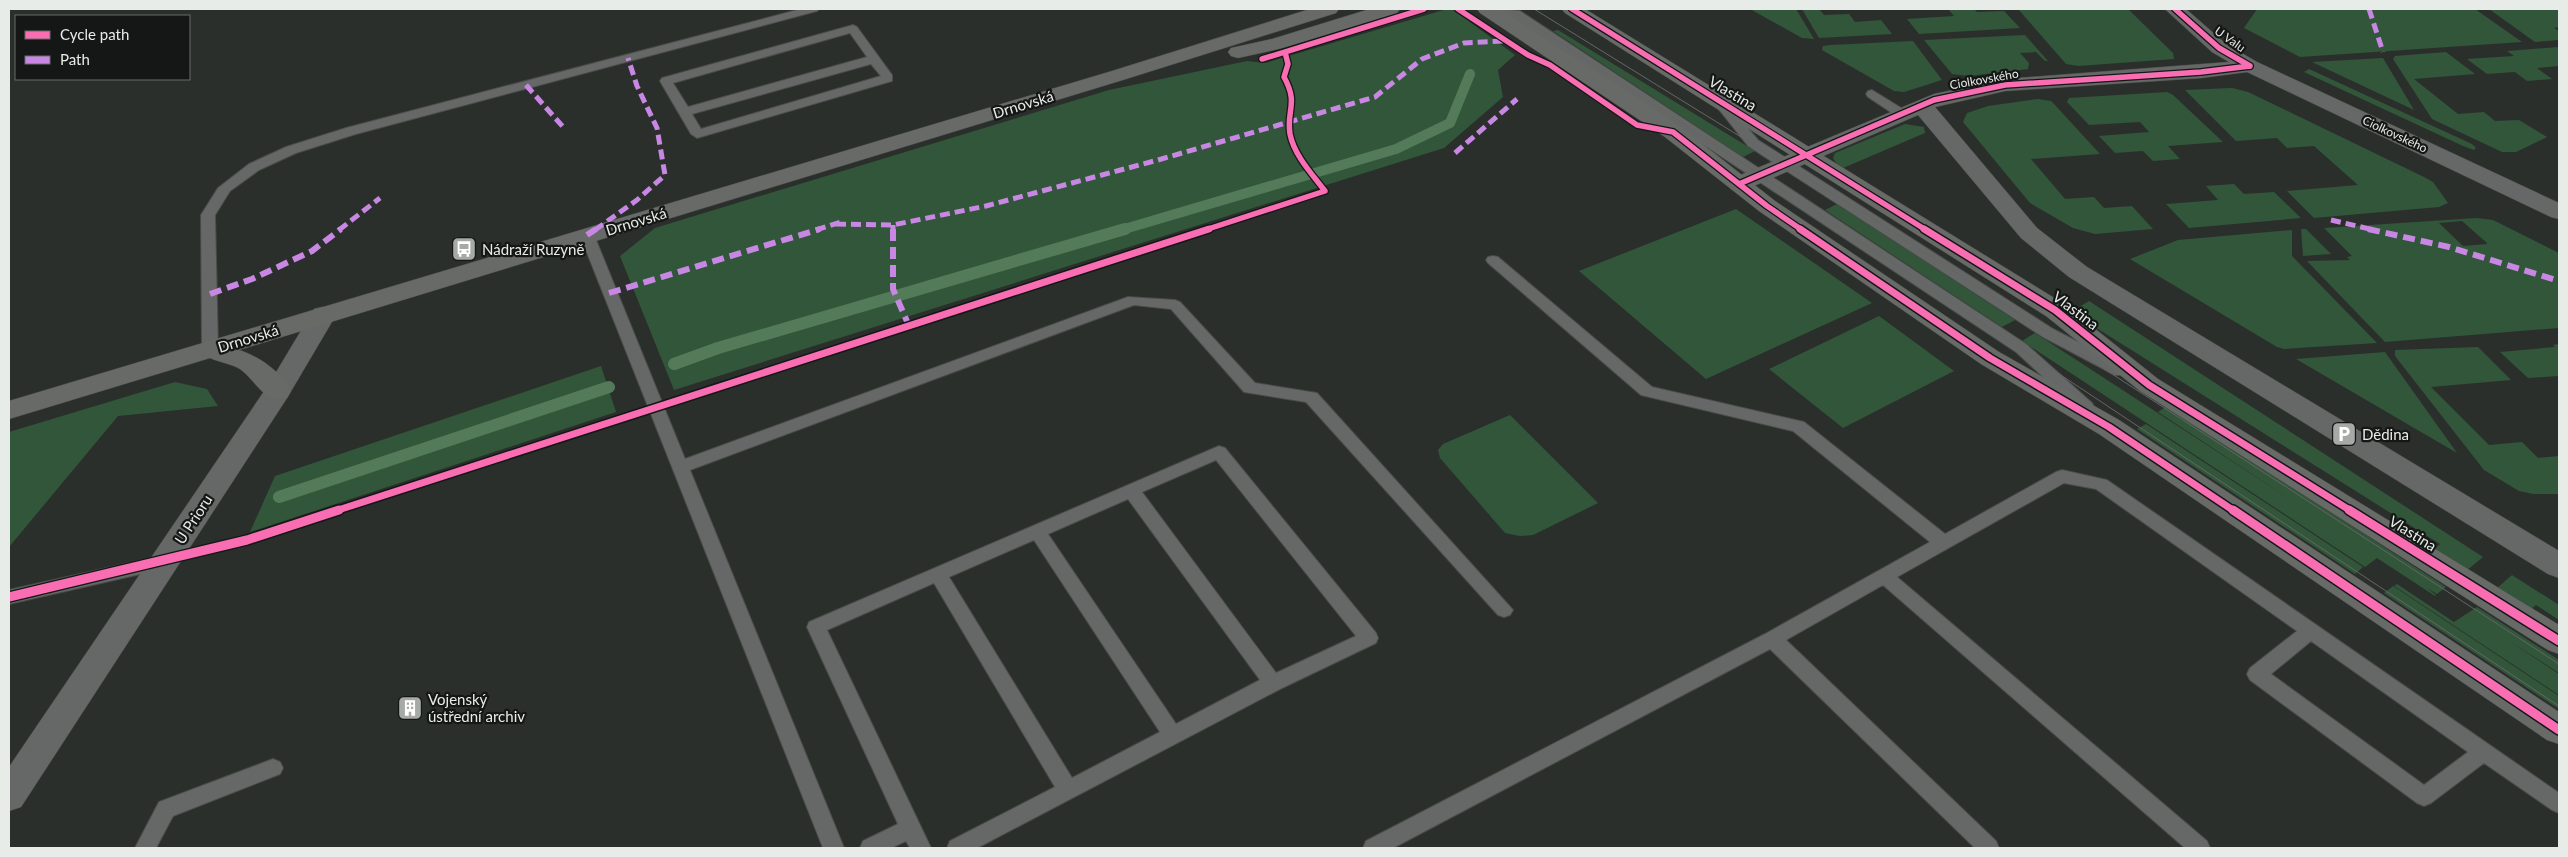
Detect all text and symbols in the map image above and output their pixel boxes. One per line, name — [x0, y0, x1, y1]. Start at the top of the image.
legend — [15, 15, 190, 80]
street label: U Valu — [2212, 23, 2248, 55]
text: Cycle path — [60, 25, 129, 43]
text: Path — [60, 50, 90, 68]
street label: Ciolkovského — [1948, 66, 2020, 92]
street label: Vlastina — [1706, 72, 1760, 114]
street label: Drnovská — [990, 86, 1056, 122]
street label: Ciolkovského — [2360, 112, 2430, 156]
street label: Drnovská — [603, 203, 669, 239]
bus stop icon: Nádraží Ruzyně — [451, 236, 477, 262]
place label: Nádraží Ruzyně — [482, 240, 584, 258]
street label: Vlastina — [2050, 287, 2102, 333]
street label: Drnovská — [215, 320, 281, 356]
parking icon: Dědina — [2331, 421, 2357, 447]
place label: Dědina — [2362, 425, 2409, 443]
street label: U Prioru — [170, 491, 216, 547]
street label: Vlastina — [2386, 511, 2440, 555]
place label: Vojenský ústřední archiv — [428, 690, 525, 725]
building icon: Vojenský ústřední archiv — [397, 695, 423, 721]

